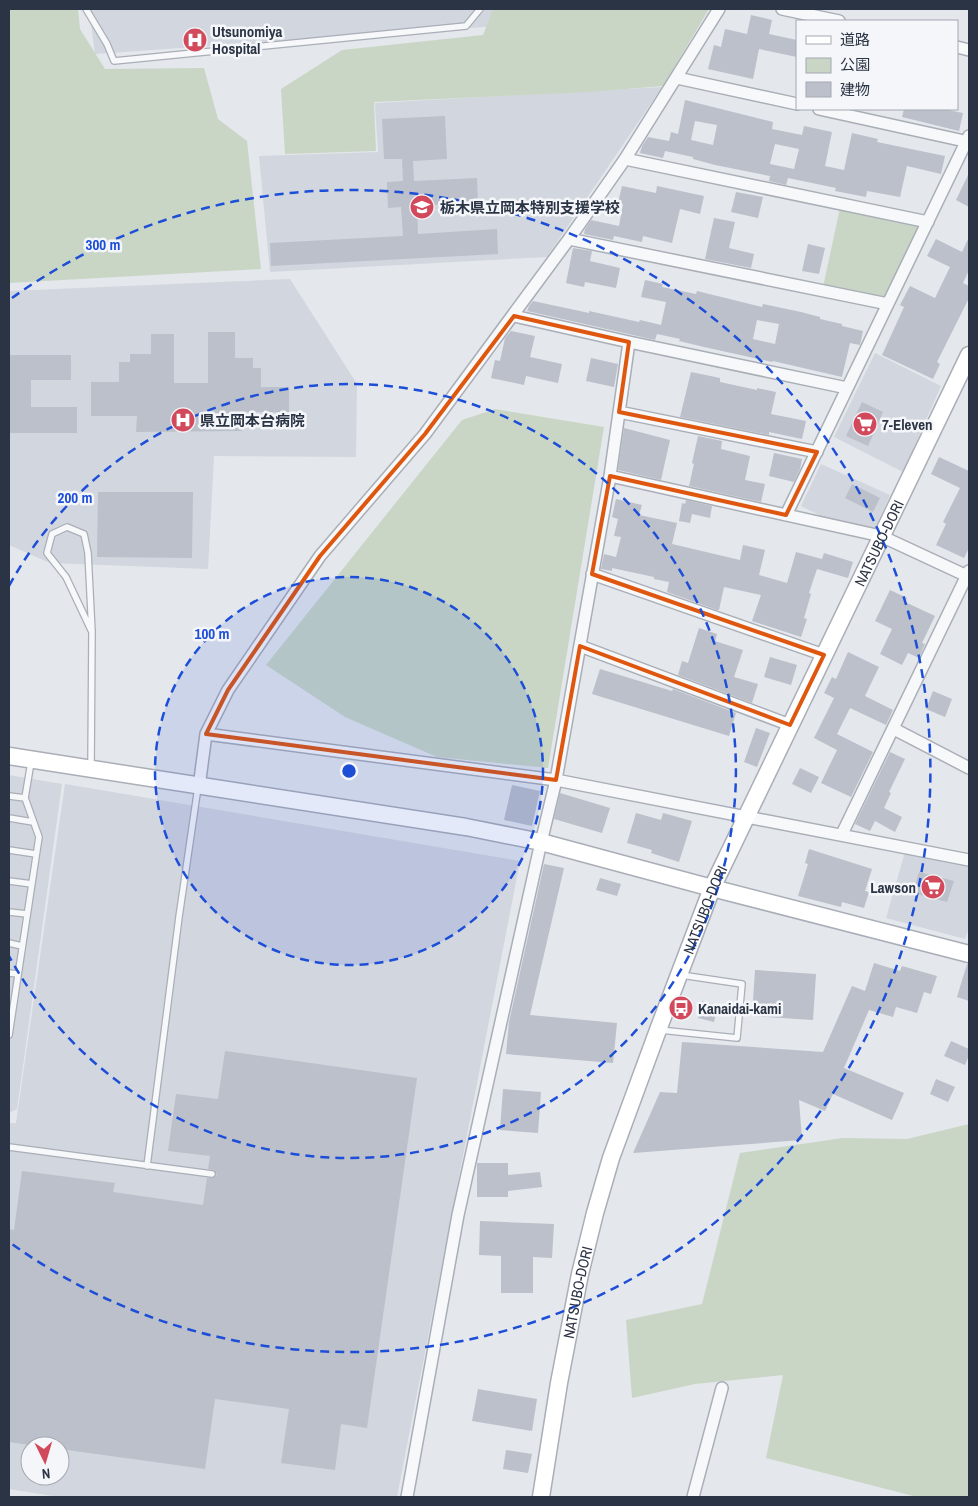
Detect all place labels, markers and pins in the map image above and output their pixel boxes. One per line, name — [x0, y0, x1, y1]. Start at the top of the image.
place label: Utsunomiya Hospital — [212, 21, 283, 59]
hospital icon: Utsunomiya Hospital — [182, 27, 208, 53]
school or university icon: 栃木県立岡本特別支援学校 — [409, 194, 435, 220]
place label: 栃木県立岡本特別支援学校 — [440, 197, 620, 218]
hospital icon: 県立岡本台病院 — [170, 407, 196, 433]
place label: 県立岡本台病院 — [200, 410, 305, 431]
supermarket icon: 7-Eleven — [852, 411, 878, 437]
place label: 7-Eleven — [882, 414, 933, 435]
centre of rings — [340, 762, 358, 780]
supermarket icon: Lawson — [920, 874, 946, 900]
place label: Lawson — [870, 877, 916, 898]
bus stop icon: Kanaidai-kami — [668, 995, 694, 1021]
place label: Kanaidai-kami — [698, 998, 781, 1019]

